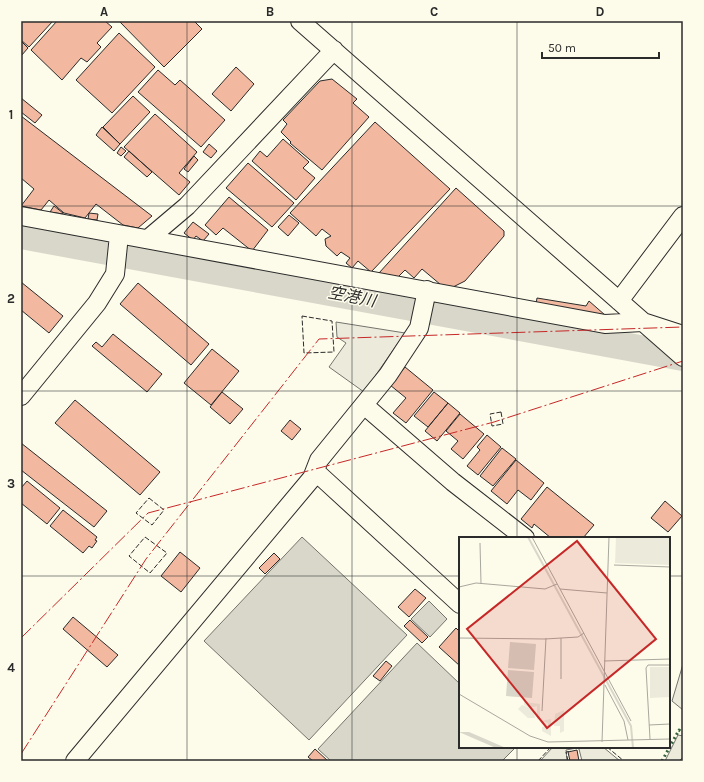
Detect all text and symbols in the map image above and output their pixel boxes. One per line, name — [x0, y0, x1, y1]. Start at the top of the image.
text: A — [100, 4, 108, 19]
text: B — [266, 4, 274, 19]
text: C — [430, 4, 438, 19]
text: D — [596, 4, 605, 19]
scale bar — [542, 34, 659, 60]
text: 50 m — [548, 41, 576, 55]
text: 1 — [9, 107, 13, 122]
water label: 空港川 — [327, 283, 379, 311]
text: 2 — [7, 291, 15, 306]
text: 3 — [7, 476, 15, 491]
inset map — [459, 537, 670, 748]
text: 4 — [7, 660, 15, 675]

